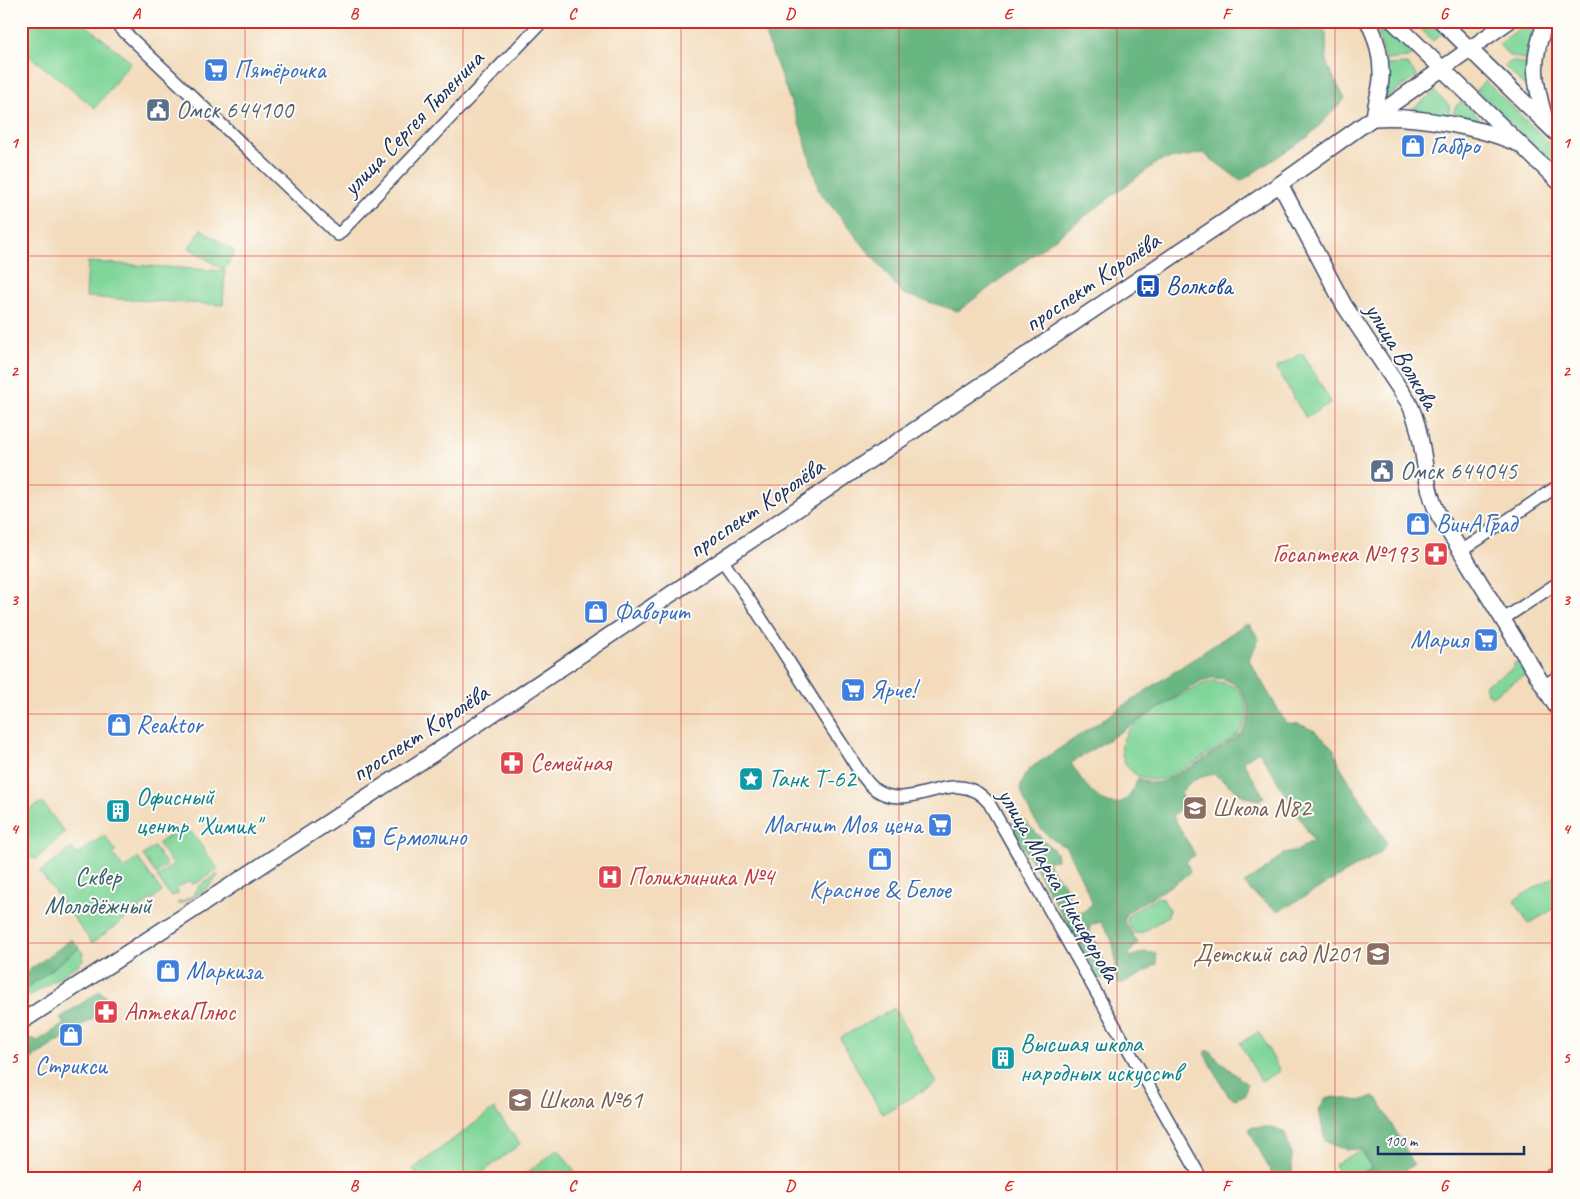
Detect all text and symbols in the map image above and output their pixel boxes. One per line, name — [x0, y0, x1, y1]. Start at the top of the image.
text: A — [132, 4, 142, 24]
text: B — [350, 4, 360, 24]
text: C — [568, 4, 578, 24]
text: D — [785, 4, 796, 24]
text: E — [1004, 4, 1015, 24]
text: F — [1222, 4, 1233, 24]
text: G — [1440, 4, 1450, 24]
street label: улица Сергея Тюленина — [334, 42, 492, 204]
place label: Пятёрочка — [234, 54, 328, 86]
supermarket icon: Пятёрочка — [203, 57, 229, 83]
place label: Омск 644100 — [176, 94, 295, 126]
public building icon: Омск 644100 — [145, 97, 171, 123]
place label: Габбро — [1430, 130, 1483, 162]
text: 1 — [10, 133, 19, 153]
shop icon: Габбро — [1400, 133, 1426, 159]
text: 1 — [1562, 133, 1571, 153]
street label: проспект Королёва — [1018, 224, 1168, 339]
place label: Волкова — [1166, 270, 1235, 302]
bus stop icon: Волкова — [1135, 273, 1161, 299]
street label: улица Волкова — [1357, 295, 1448, 418]
text: 2 — [10, 361, 19, 381]
text: 2 — [1562, 361, 1571, 381]
street label: проспект Королёва — [682, 450, 832, 565]
place label: Омск 644045 — [1400, 455, 1519, 487]
public building icon: Омск 644045 — [1369, 458, 1395, 484]
place label: ВинАГрад — [1436, 508, 1519, 540]
shop icon: ВинАГрад — [1405, 511, 1431, 537]
place label: Госаптека №193 — [1272, 538, 1420, 570]
pharmacy icon: Госаптека №193 — [1423, 541, 1449, 567]
text: 3 — [10, 590, 19, 610]
text: 3 — [1562, 590, 1571, 610]
place label: Фаворит — [614, 596, 691, 628]
shop icon: Фаворит — [583, 599, 609, 625]
place label: Мария — [1410, 624, 1470, 656]
supermarket icon: Мария — [1473, 627, 1499, 653]
place label: Ярче! — [870, 674, 920, 706]
street label: проспект Королёва — [345, 676, 496, 789]
supermarket icon: Ярче! — [840, 677, 866, 703]
place label: Reaktor — [136, 709, 205, 741]
shop icon: Reaktor — [106, 712, 132, 738]
place label: Семейная — [530, 747, 613, 779]
pharmacy icon: Семейная — [499, 750, 525, 776]
place label: Танк Т-62 — [768, 763, 857, 795]
place icon: Танк Т-62 — [738, 766, 764, 792]
place label: Офисный центр "Химик" — [136, 781, 266, 842]
street label: улица Марка Никифорова — [989, 781, 1129, 990]
place label: Школа N82 — [1212, 792, 1312, 824]
school or university icon: Школа N82 — [1182, 795, 1208, 821]
building icon: Офисный центр "Химик" — [105, 798, 131, 824]
place label: Магнит Моя цена — [764, 809, 925, 841]
supermarket icon: Магнит Моя цена — [927, 812, 953, 838]
text: 4 — [10, 819, 19, 839]
text: 4 — [1562, 819, 1571, 839]
place label: Ермолино — [382, 821, 467, 853]
supermarket icon: Ермолино — [351, 824, 377, 850]
shop icon: Красное & Белое — [867, 846, 893, 872]
park label: Сквер Молодёжный — [45, 861, 153, 922]
place label: Поликлиника №4 — [628, 861, 777, 893]
hospital icon: Поликлиника №4 — [597, 864, 623, 890]
place label: Красное & Белое — [809, 874, 953, 906]
place label: Детский сад N201 — [1193, 938, 1362, 970]
school or university icon: Детский сад N201 — [1365, 941, 1391, 967]
place label: Маркиза — [186, 955, 265, 987]
shop icon: Маркиза — [155, 958, 181, 984]
place label: АптекаПлюс — [124, 996, 236, 1028]
pharmacy icon: АптекаПлюс — [93, 999, 119, 1025]
shop icon: Стрикси — [58, 1022, 84, 1048]
place label: Высшая школа народных искусств — [1020, 1028, 1187, 1089]
building icon: Высшая школа народных искусств — [990, 1045, 1016, 1071]
text: 5 — [11, 1048, 20, 1068]
text: 5 — [1563, 1048, 1572, 1068]
place label: Стрикси — [35, 1050, 109, 1082]
place label: Школа №61 — [538, 1084, 644, 1116]
school or university icon: Школа №61 — [507, 1087, 533, 1113]
scale bar — [1378, 1124, 1524, 1156]
text: 100 m — [1385, 1132, 1419, 1151]
text: A — [132, 1176, 142, 1196]
text: B — [350, 1176, 360, 1196]
text: C — [568, 1176, 578, 1196]
text: D — [785, 1176, 796, 1196]
text: E — [1004, 1176, 1015, 1196]
text: F — [1222, 1176, 1233, 1196]
text: G — [1440, 1176, 1450, 1196]

